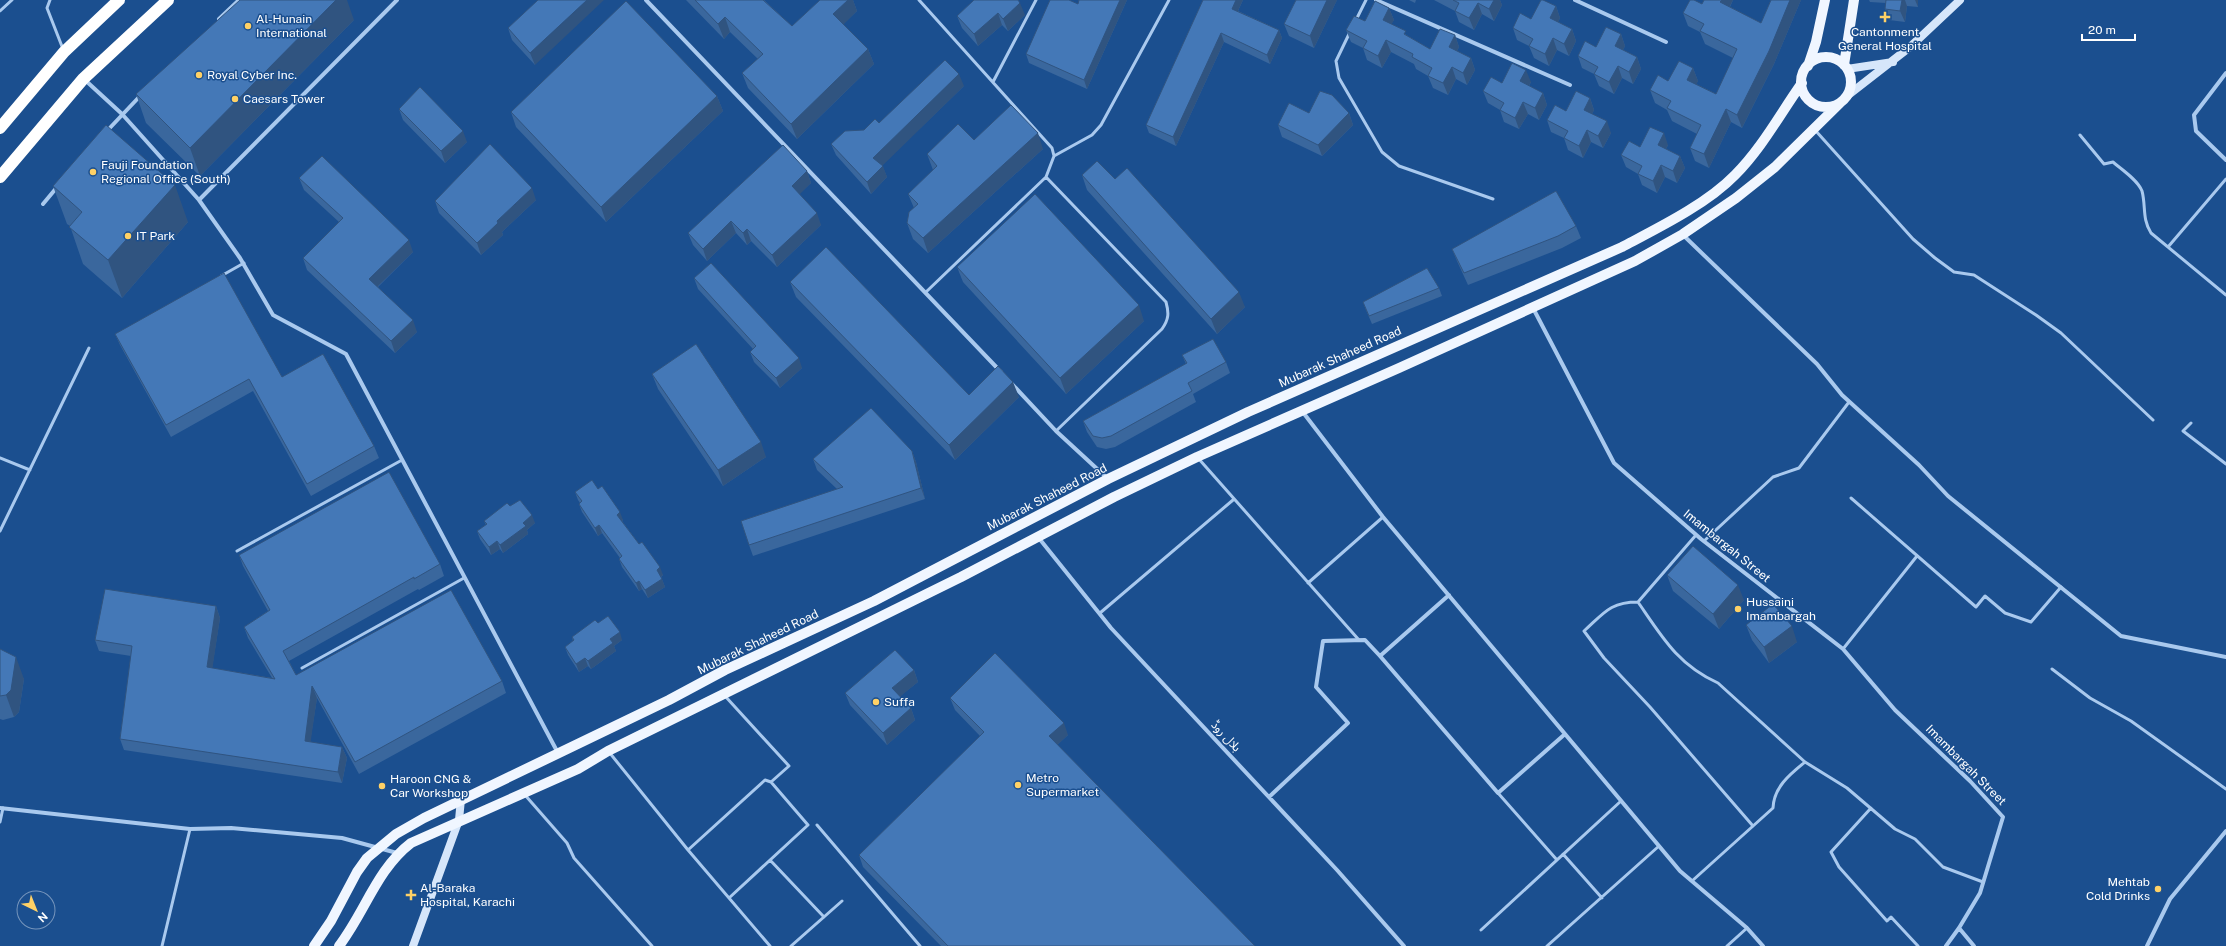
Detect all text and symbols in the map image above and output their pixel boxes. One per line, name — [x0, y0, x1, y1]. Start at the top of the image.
marker: Cantonment General Hospital — [1879, 11, 1891, 23]
place label: Al-Hunain International — [256, 12, 327, 40]
scale bar — [2082, 16, 2135, 42]
marker: Al-Hunain International — [243, 21, 253, 31]
text: 20 m — [2088, 23, 2116, 37]
place label: Cantonment General Hospital — [1838, 25, 1932, 53]
place label: Royal Cyber Inc. — [207, 68, 297, 82]
marker: Royal Cyber Inc. — [194, 70, 204, 80]
place label: Caesars Tower — [243, 92, 325, 106]
marker: Caesars Tower — [230, 94, 240, 104]
place label: Fauji Foundation Regional Office (South) — [101, 158, 231, 186]
marker: Fauji Foundation Regional Office (South) — [88, 167, 98, 177]
place label: IT Park — [136, 229, 175, 243]
marker: IT Park — [123, 231, 133, 241]
street label: Mubarak Shaheed Road — [1277, 324, 1403, 390]
street label: Mubarak Shaheed Road — [985, 461, 1109, 533]
street label: Imambargah Street — [1681, 507, 1774, 586]
place label: Hussaini Imambargah — [1746, 595, 1816, 623]
marker: Hussaini Imambargah — [1733, 604, 1743, 614]
street label: Mubarak Shaheed Road — [695, 607, 821, 677]
place label: Suffa — [884, 695, 915, 709]
marker: Suffa — [871, 697, 881, 707]
street label: بلال روڈ — [1208, 717, 1244, 754]
street label: Imambargah Street — [1923, 722, 2009, 808]
place label: Metro Supermarket — [1026, 771, 1099, 799]
place label: Haroon CNG & Car Workshop — [390, 772, 471, 800]
marker: Metro Supermarket — [1013, 780, 1023, 790]
marker: Haroon CNG & Car Workshop — [377, 781, 387, 791]
place label: Mehtab Cold Drinks — [2086, 875, 2150, 903]
place label: Al-Baraka Hospital, Karachi — [420, 881, 515, 909]
marker: Mehtab Cold Drinks — [2153, 884, 2163, 894]
marker: Al-Baraka Hospital, Karachi — [405, 889, 417, 901]
north arrow — [16, 890, 56, 930]
text: N — [36, 910, 50, 925]

